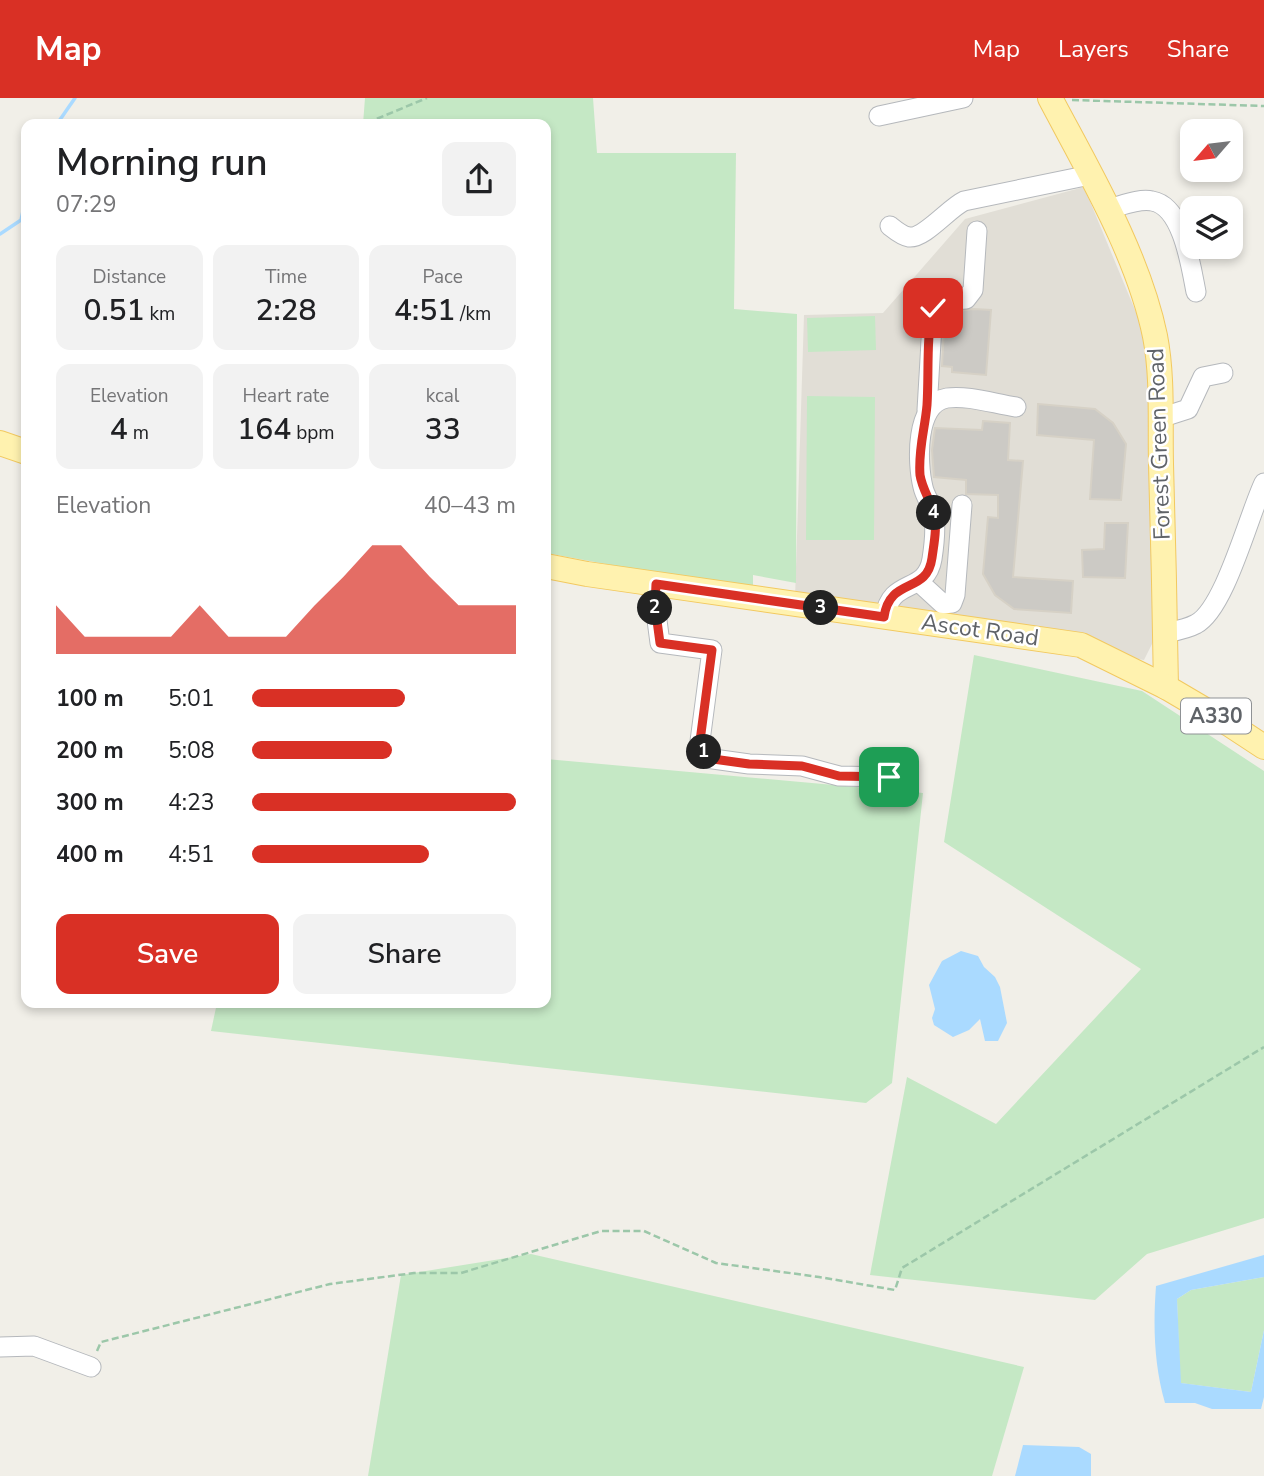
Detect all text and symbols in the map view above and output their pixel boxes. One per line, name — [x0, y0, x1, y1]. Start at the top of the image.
text: Map — [35, 27, 102, 72]
text: Map — [973, 33, 1020, 65]
text: Layers — [1058, 33, 1129, 65]
text: Share — [1167, 33, 1229, 65]
north arrow — [1180, 119, 1242, 182]
map controls — [1180, 119, 1243, 259]
text: Morning run — [56, 137, 268, 188]
button: share — [442, 142, 516, 216]
text: 07:29 — [56, 189, 116, 220]
button: layers — [1180, 196, 1243, 259]
text: Distance — [92, 264, 166, 290]
text: Time — [265, 264, 307, 290]
text: Pace — [422, 264, 463, 290]
pin — [903, 278, 963, 338]
icon: check — [914, 289, 952, 327]
text: 0.51 — [83, 290, 145, 331]
text: 2:28 — [255, 290, 317, 331]
text: 4:51 — [394, 290, 455, 331]
text: km — [145, 301, 175, 327]
text: /km — [455, 301, 491, 327]
street label: Forest Green Road — [1140, 348, 1178, 540]
text: Elevation — [90, 383, 169, 409]
text: Heart rate — [243, 383, 329, 409]
text: kcal — [426, 383, 460, 409]
text: 4 — [110, 409, 128, 450]
text: 164 — [237, 409, 291, 450]
text: 33 — [425, 409, 461, 450]
text: m — [128, 420, 149, 446]
text: bpm — [291, 420, 335, 446]
text: Elevation — [56, 490, 151, 521]
text: 40–43 m — [424, 490, 516, 521]
pin: 4 — [916, 496, 951, 530]
text: 4 — [928, 499, 939, 525]
pin: 2 — [638, 590, 672, 626]
pin: 3 — [804, 590, 838, 626]
text: 2 — [649, 594, 660, 620]
text: 3 — [815, 594, 826, 620]
street label: Ascot Road — [919, 606, 1041, 654]
text: 100 m — [56, 683, 124, 714]
text: 5:01 — [168, 683, 215, 714]
road number: A330 — [1181, 698, 1251, 734]
pin: 1 — [686, 734, 722, 770]
text: 200 m — [56, 735, 124, 766]
text: 5:08 — [168, 735, 215, 766]
text: 1 — [698, 738, 709, 764]
pin — [859, 747, 919, 807]
icon: arrive — [870, 758, 908, 796]
text: 300 m — [56, 787, 124, 818]
text: 4:23 — [168, 787, 215, 818]
text: 400 m — [56, 839, 124, 870]
text: 4:51 — [168, 839, 215, 870]
button: Save — [56, 914, 279, 994]
button: Share — [293, 914, 516, 994]

